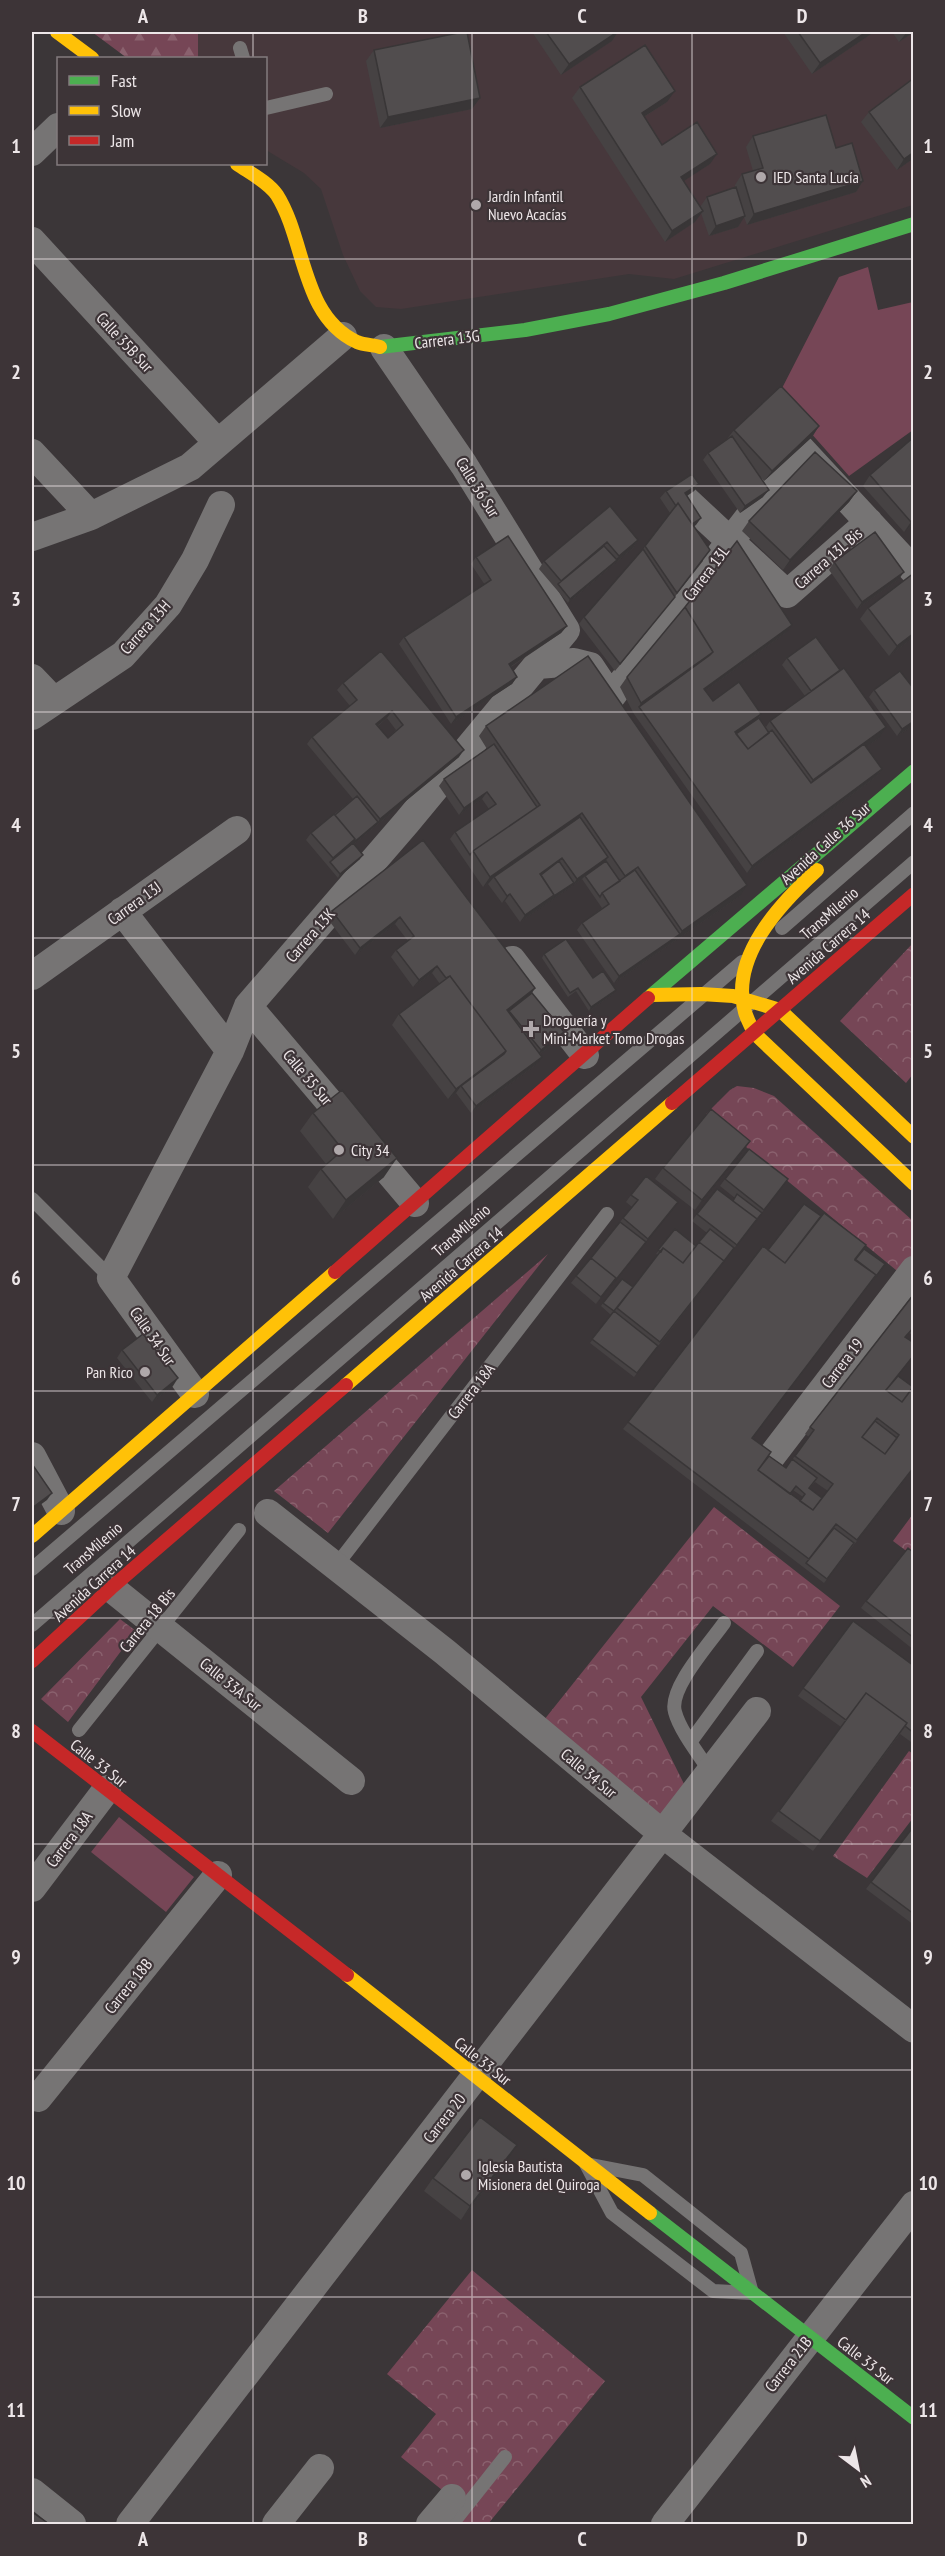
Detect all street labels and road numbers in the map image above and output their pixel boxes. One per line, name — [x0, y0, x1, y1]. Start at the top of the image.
street label: Calle 35B Sur — [92, 308, 158, 377]
street label: Carrera 13G — [413, 325, 481, 353]
street label: Calle 36 Sur — [452, 453, 505, 521]
street label: Carrera 13L Bis — [790, 523, 866, 593]
street label: Carrera 13L — [679, 541, 733, 605]
street label: Carrera 13H — [115, 596, 175, 658]
street label: Avenida Calle 36 Sur — [776, 797, 875, 889]
street label: Carrera 13J — [103, 877, 165, 929]
street label: TransMilenio — [796, 882, 862, 944]
street label: Carrera 13K — [281, 904, 339, 966]
street label: Avenida Carrera 14 — [782, 904, 874, 988]
street label: Calle 35 Sur — [279, 1045, 338, 1110]
street label: TransMilenio — [428, 1199, 494, 1261]
street label: Avenida Carrera 14 — [415, 1222, 507, 1306]
street label: Calle 34 Sur — [126, 1303, 181, 1370]
street label: Carrera 19 — [817, 1334, 867, 1392]
street label: Carrera 18A — [443, 1359, 499, 1423]
street label: TransMilenio — [60, 1517, 126, 1579]
street label: Avenida Carrera 14 — [48, 1541, 140, 1625]
street label: Carrera 18 Bis — [115, 1584, 179, 1656]
street label: Calle 33A Sur — [196, 1653, 267, 1715]
street label: Calle 33 Sur — [66, 1735, 132, 1792]
street label: Calle 34 Sur — [557, 1744, 622, 1803]
street label: Carrera 18A — [41, 1807, 97, 1871]
street label: Carrera 18B — [100, 1954, 156, 2018]
street label: Calle 33 Sur — [450, 2033, 516, 2090]
street label: Carrera 20 — [418, 2089, 470, 2147]
street label: Carrera 21B — [760, 2332, 816, 2396]
street label: Calle 33 Sur — [833, 2332, 899, 2389]

